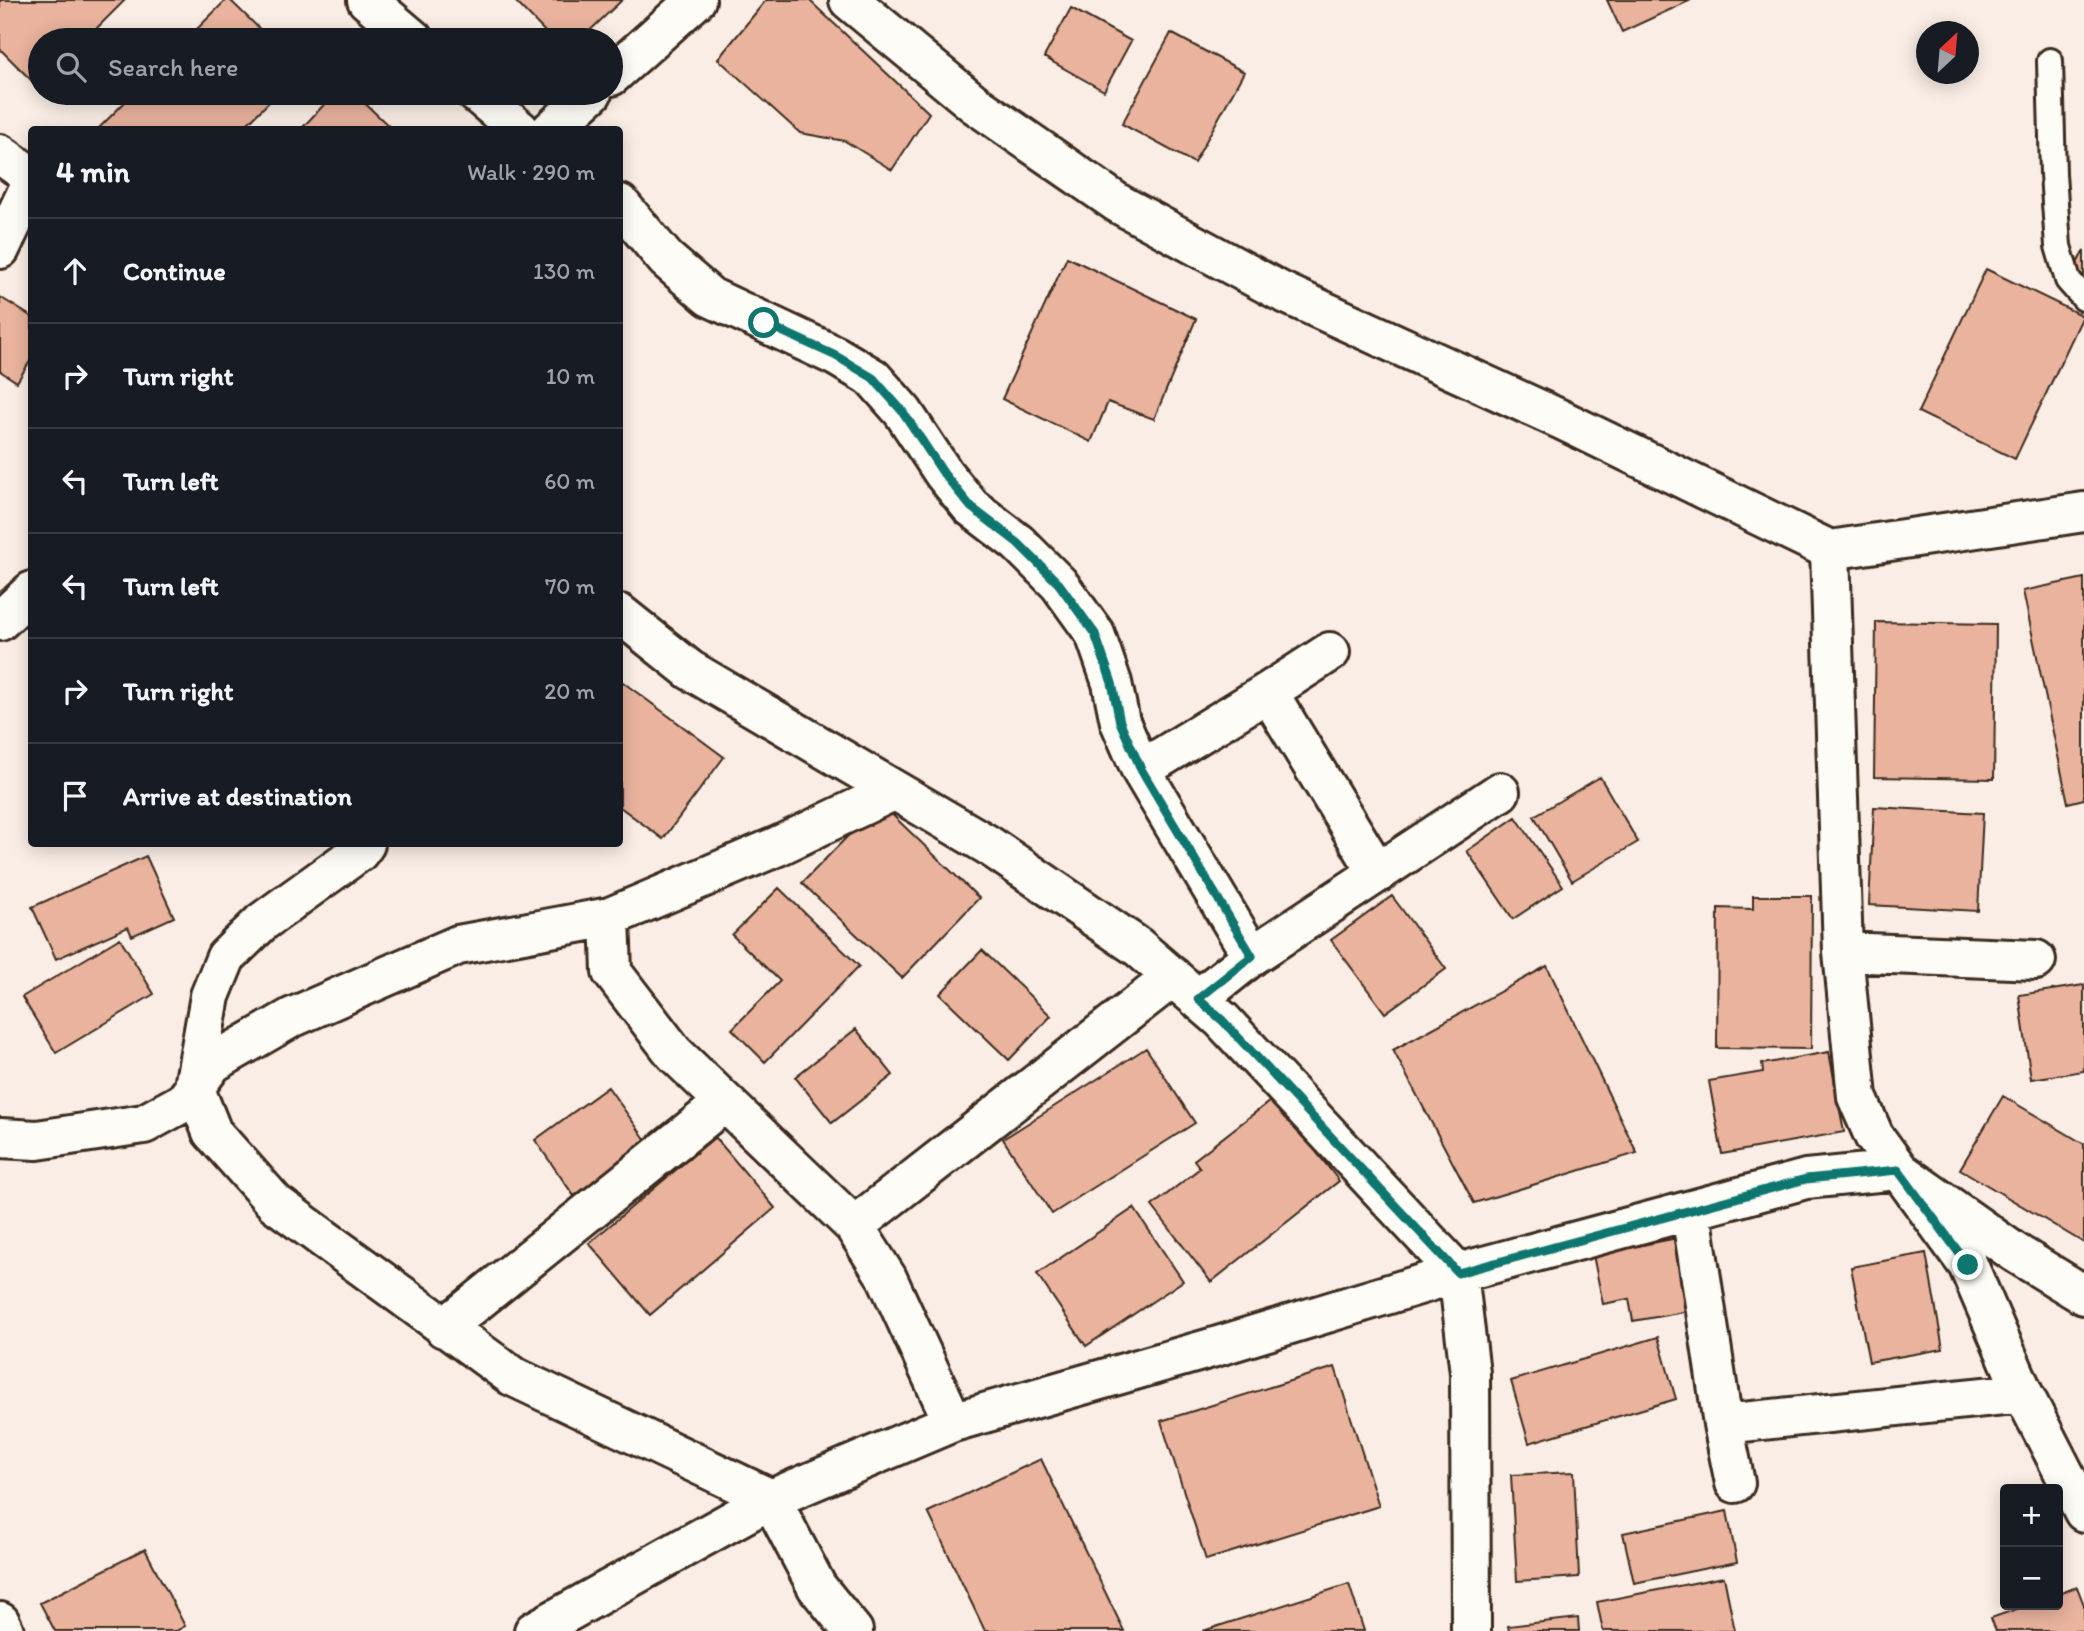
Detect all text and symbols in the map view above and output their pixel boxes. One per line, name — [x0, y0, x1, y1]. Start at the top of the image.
north arrow — [1916, 21, 1979, 84]
search box — [28, 28, 623, 105]
icon: search — [52, 48, 90, 86]
text: Search here — [108, 51, 238, 83]
text: 4 min — [56, 153, 130, 190]
text: Walk · 290 m — [467, 158, 595, 186]
icon: ahead — [56, 252, 94, 290]
text: Continue — [123, 255, 226, 287]
text: 130 m — [533, 257, 595, 285]
route start — [748, 307, 779, 338]
icon: right — [56, 357, 94, 395]
text: Turn right — [123, 360, 234, 392]
text: 10 m — [546, 362, 595, 390]
icon: left — [56, 462, 94, 500]
text: Turn left — [123, 465, 219, 497]
text: 60 m — [544, 467, 595, 495]
icon: left — [56, 567, 94, 605]
text: Turn left — [123, 570, 219, 602]
text: 70 m — [545, 572, 595, 600]
icon: right — [56, 672, 94, 710]
text: Turn right — [123, 675, 234, 707]
text: 20 m — [544, 677, 595, 705]
icon: arrive — [56, 777, 94, 815]
text: Arrive at destination — [123, 780, 352, 812]
route end — [1952, 1249, 1983, 1280]
map controls — [2000, 1484, 2063, 1610]
button: + — [2000, 1484, 2063, 1547]
button: − — [2000, 1547, 2063, 1610]

